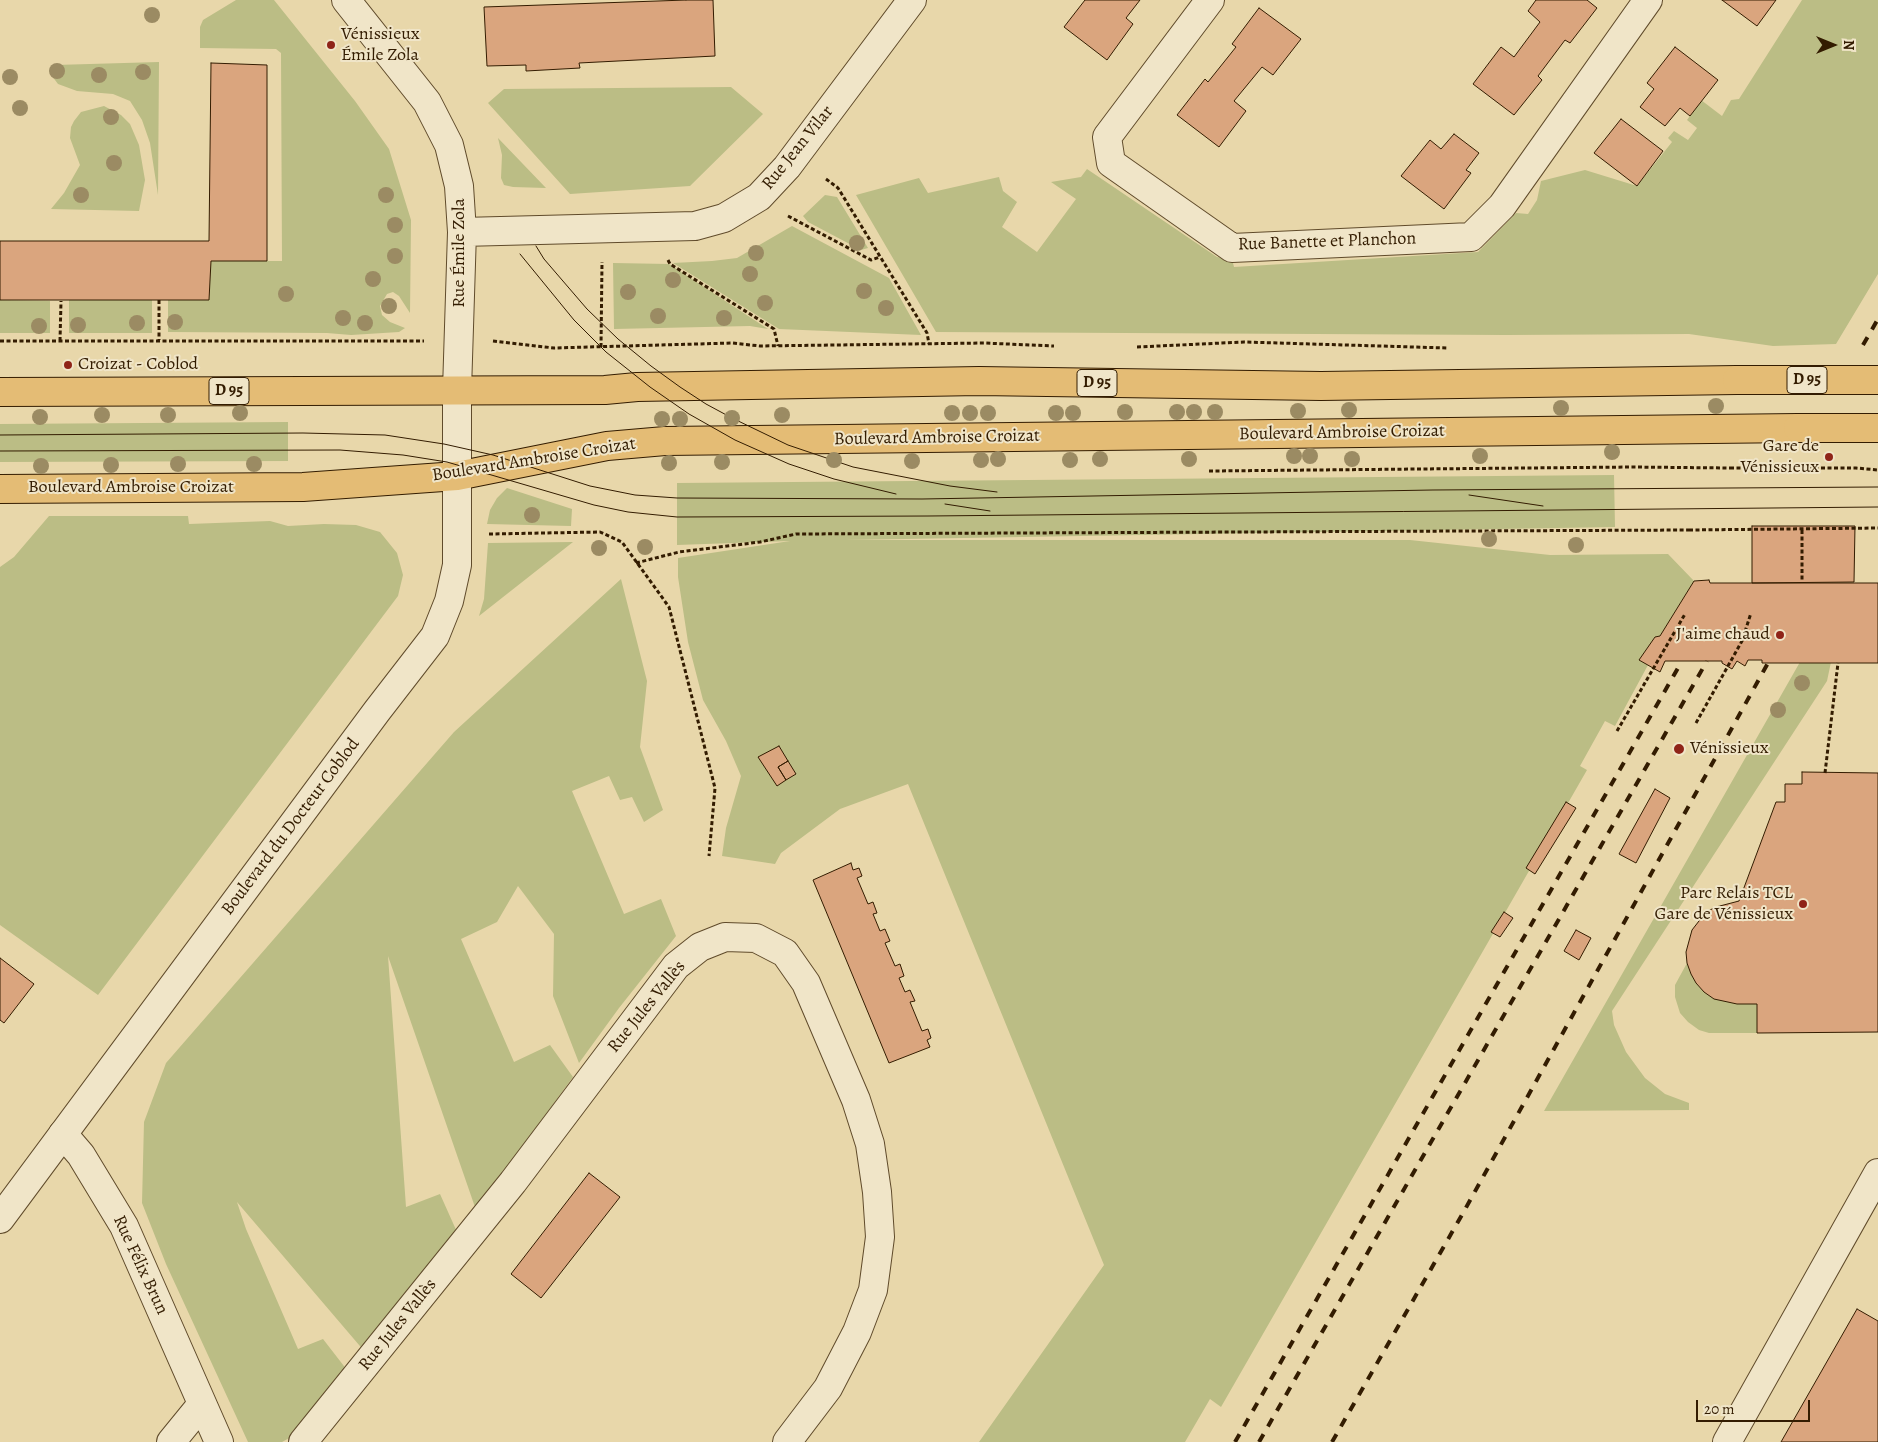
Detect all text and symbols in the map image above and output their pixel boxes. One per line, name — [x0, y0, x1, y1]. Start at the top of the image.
north arrow — [1808, 20, 1858, 70]
place label: Vénissieux Émile Zola — [341, 24, 420, 66]
marker: Vénissieux Émile Zola — [325, 39, 337, 51]
text: N — [1839, 40, 1858, 50]
street label: Rue Jean Vilar — [758, 102, 838, 194]
street label: Rue Émile Zola — [449, 198, 471, 308]
street label: Rue Banette et Planchon — [1237, 228, 1417, 256]
place label: Croizat - Coblod — [78, 354, 198, 376]
marker: Croizat - Coblod — [62, 359, 74, 371]
road number: D 95 — [1787, 366, 1827, 394]
road number: D 95 — [1077, 369, 1117, 396]
road number: D 95 — [209, 378, 249, 404]
street label: Boulevard Ambroise Croizat — [1239, 420, 1445, 446]
street label: Boulevard Ambroise Croizat — [834, 425, 1040, 451]
street label: Boulevard Ambroise Croizat — [431, 433, 637, 487]
place label: Gare de Vénissieux — [1740, 436, 1819, 478]
marker: Gare de Vénissieux — [1823, 451, 1835, 463]
street label: Boulevard Ambroise Croizat — [28, 477, 234, 499]
place label: J'aime chaud — [1676, 624, 1770, 646]
marker: J'aime chaud — [1774, 629, 1786, 641]
street label: Boulevard du Docteur Coblod — [217, 734, 365, 920]
place label: Vénissieux — [1690, 738, 1769, 760]
marker: Vénissieux — [1672, 742, 1686, 756]
place label: Parc Relais TCL Gare de Vénissieux — [1655, 883, 1793, 926]
marker: Parc Relais TCL Gare de Vénissieux — [1797, 898, 1809, 910]
street label: Rue Jules Vallès — [603, 957, 691, 1057]
street label: Rue Félix Brun — [108, 1212, 172, 1318]
street label: Rue Jules Vallès — [354, 1275, 442, 1375]
scale bar — [1698, 1390, 1812, 1422]
text: 20 m — [1704, 1399, 1735, 1419]

